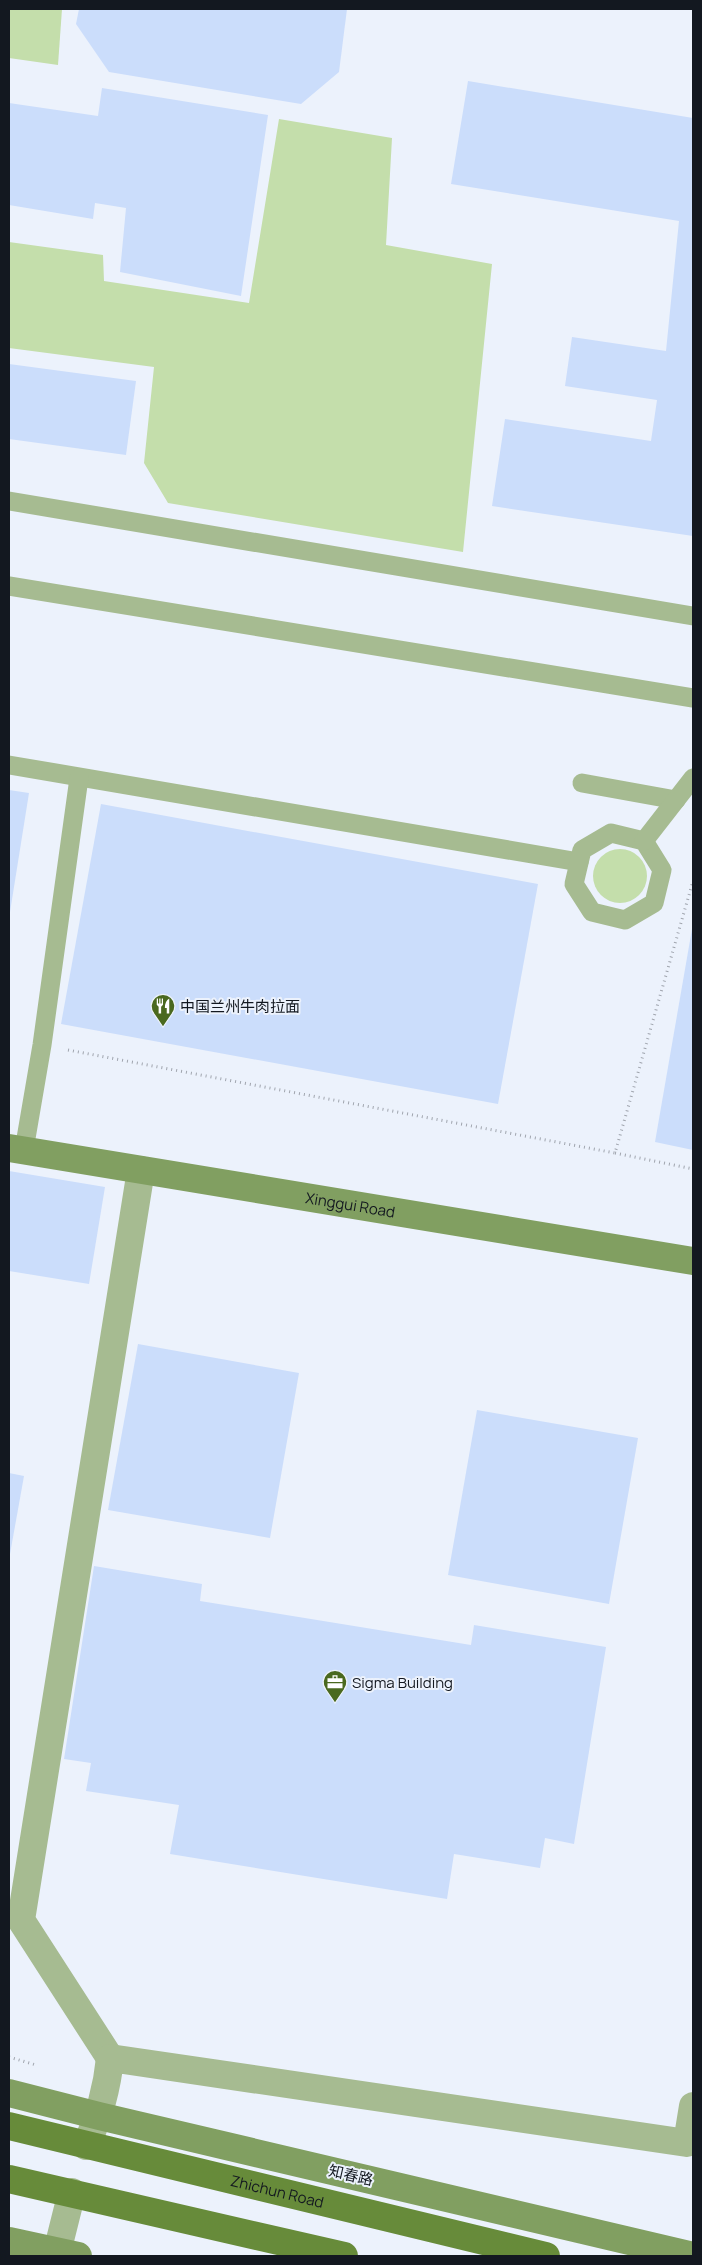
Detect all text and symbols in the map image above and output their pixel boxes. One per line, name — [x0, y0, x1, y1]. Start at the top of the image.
restaurant icon: 中国兰州牛肉拉面 — [150, 993, 176, 1027]
place label: 中国兰州牛肉拉面 — [180, 996, 300, 1017]
street label: Xinggui Road — [304, 1187, 397, 1222]
office icon: Sigma Building — [322, 1669, 348, 1703]
place label: Sigma Building — [352, 1672, 453, 1693]
street label: 知春路 — [327, 2160, 375, 2190]
street label: Zhichun Road — [228, 2170, 326, 2212]

